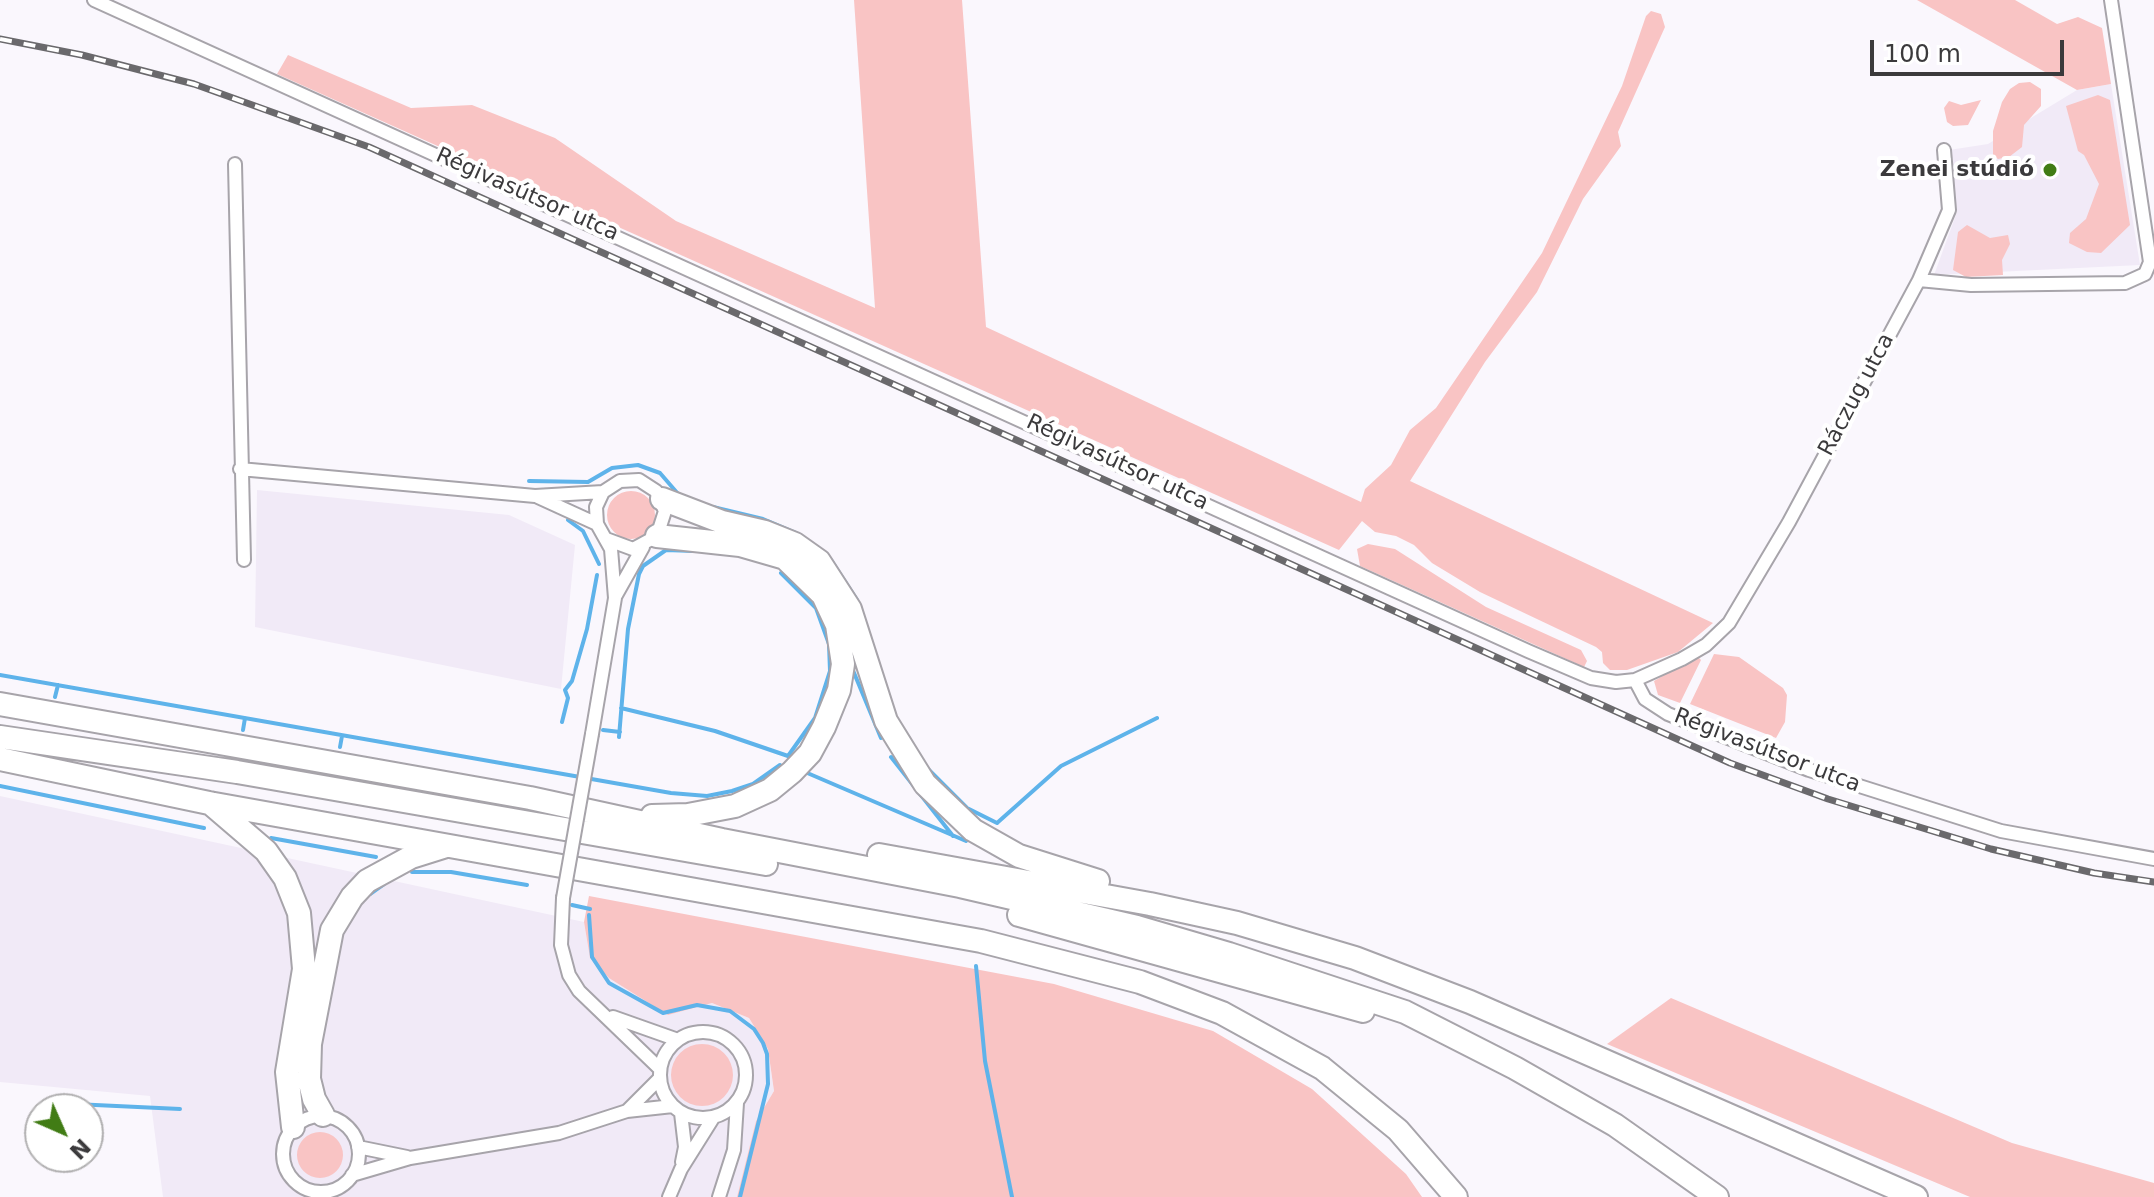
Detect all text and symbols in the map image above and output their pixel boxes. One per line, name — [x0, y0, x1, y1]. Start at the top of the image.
scale bar — [1874, 24, 2068, 74]
text: 100 m — [1884, 40, 1961, 68]
street label: Régivasútsor utca — [431, 143, 623, 247]
place label: Zenei stúdió — [1880, 157, 2034, 183]
marker: Zenei stúdió — [2041, 161, 2059, 179]
street label: Ráczug utca — [1814, 329, 1900, 461]
street label: Régivasútsor utca — [1022, 409, 1212, 517]
street label: Régivasútsor utca — [1670, 703, 1864, 799]
north arrow — [24, 1093, 104, 1173]
text: N — [65, 1134, 95, 1164]

